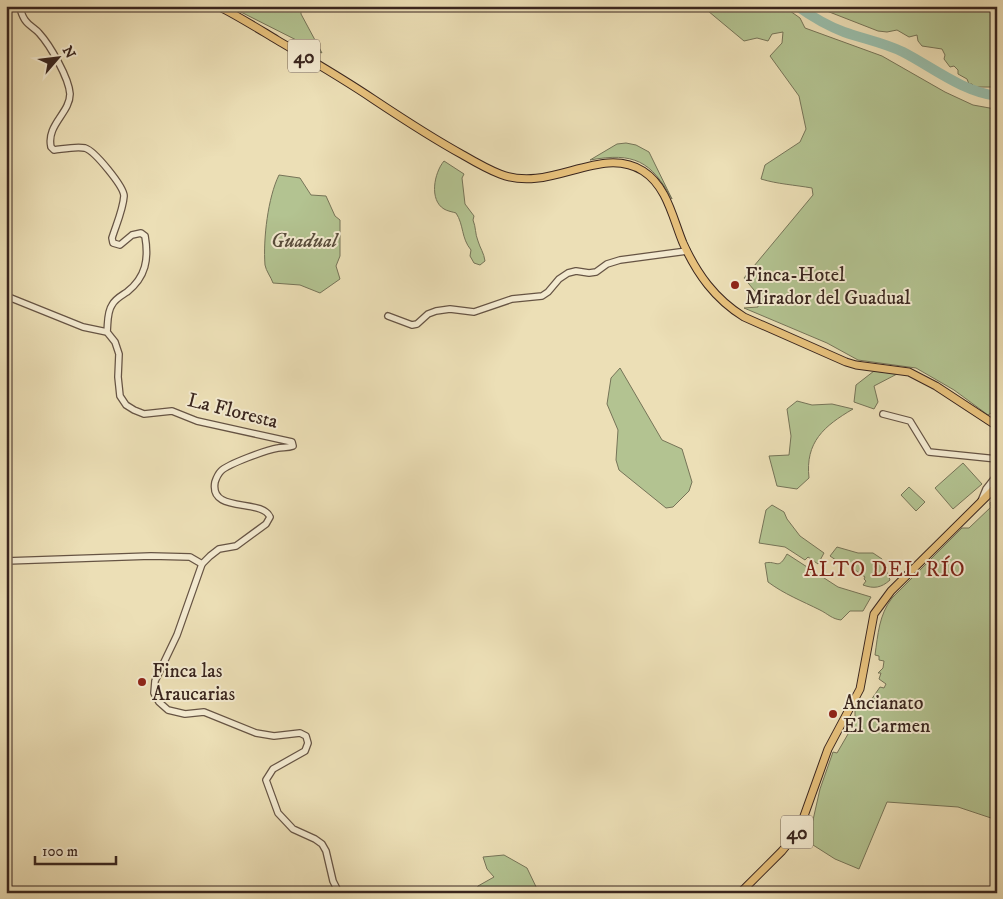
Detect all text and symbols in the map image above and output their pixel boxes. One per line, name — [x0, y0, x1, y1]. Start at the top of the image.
north arrow — [32, 32, 82, 82]
road number: 40 — [288, 40, 320, 72]
text: N — [58, 43, 79, 62]
park label: Guadual — [271, 229, 339, 254]
place label: Finca-Hotel Mirador del Guadual — [745, 263, 911, 311]
marker: Finca-Hotel Mirador del Guadual — [729, 279, 741, 291]
street label: La Floresta — [185, 388, 281, 435]
district label: ALTO DEL RÍO — [804, 555, 966, 583]
place label: Finca las Araucarias — [152, 659, 236, 707]
marker: Finca las Araucarias — [136, 676, 148, 688]
place label: Ancianato El Carmen — [843, 691, 931, 739]
marker: Ancianato El Carmen — [827, 708, 839, 720]
road number: 40 — [781, 816, 813, 849]
scale bar — [35, 834, 116, 866]
text: 100 m — [42, 842, 78, 861]

